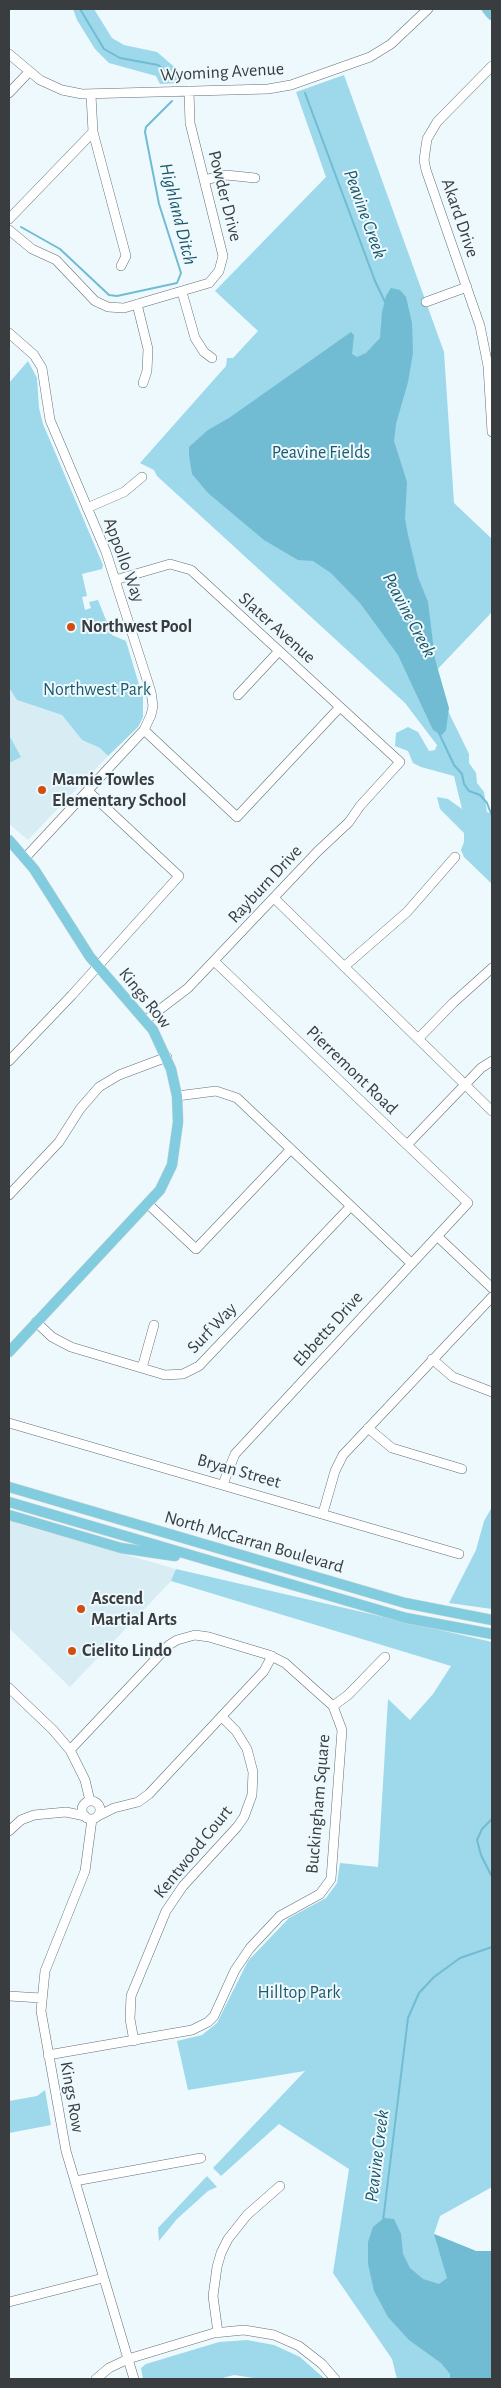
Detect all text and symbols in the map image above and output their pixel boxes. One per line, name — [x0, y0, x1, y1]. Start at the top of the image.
street label: Wyoming Avenue — [160, 58, 284, 86]
street label: Powder Drive — [203, 148, 247, 244]
water label: Highland Ditch — [154, 161, 202, 267]
water label: Peavine Creek — [338, 166, 392, 262]
street label: Akard Drive — [436, 176, 484, 260]
park label: Peavine Fields — [272, 442, 370, 464]
street label: Appollo Way — [99, 515, 149, 605]
water label: Peavine Creek — [377, 569, 441, 661]
street label: Slater Avenue — [234, 588, 320, 668]
place label: Northwest Pool — [81, 616, 192, 638]
marker: Northwest Pool — [65, 621, 77, 633]
park label: Northwest Park — [43, 679, 151, 701]
place label: Mamie Towles Elementary School — [52, 769, 187, 812]
marker: Mamie Towles Elementary School — [36, 784, 48, 796]
street label: Rayburn Drive — [223, 840, 307, 928]
street label: Kings Row — [114, 963, 176, 1033]
street label: Pierremont Road — [302, 1021, 402, 1119]
street label: Ebbetts Drive — [289, 1287, 367, 1371]
street label: Surf Way — [182, 1298, 242, 1358]
street label: Bryan Street — [195, 1449, 283, 1493]
street label: North McCarran Boulevard — [162, 1506, 346, 1578]
place label: Ascend Martial Arts — [91, 1588, 177, 1630]
marker: Ascend Martial Arts — [75, 1603, 87, 1615]
place label: Cielito Lindo — [82, 1640, 172, 1662]
marker: Cielito Lindo — [66, 1645, 78, 1657]
street label: Buckingham Square — [301, 1733, 335, 1875]
street label: Kentwood Court — [149, 1801, 237, 1903]
park label: Hilltop Park — [257, 1982, 341, 2004]
street label: Kings Row — [55, 2060, 89, 2134]
water label: Peavine Creek — [360, 2108, 394, 2204]

